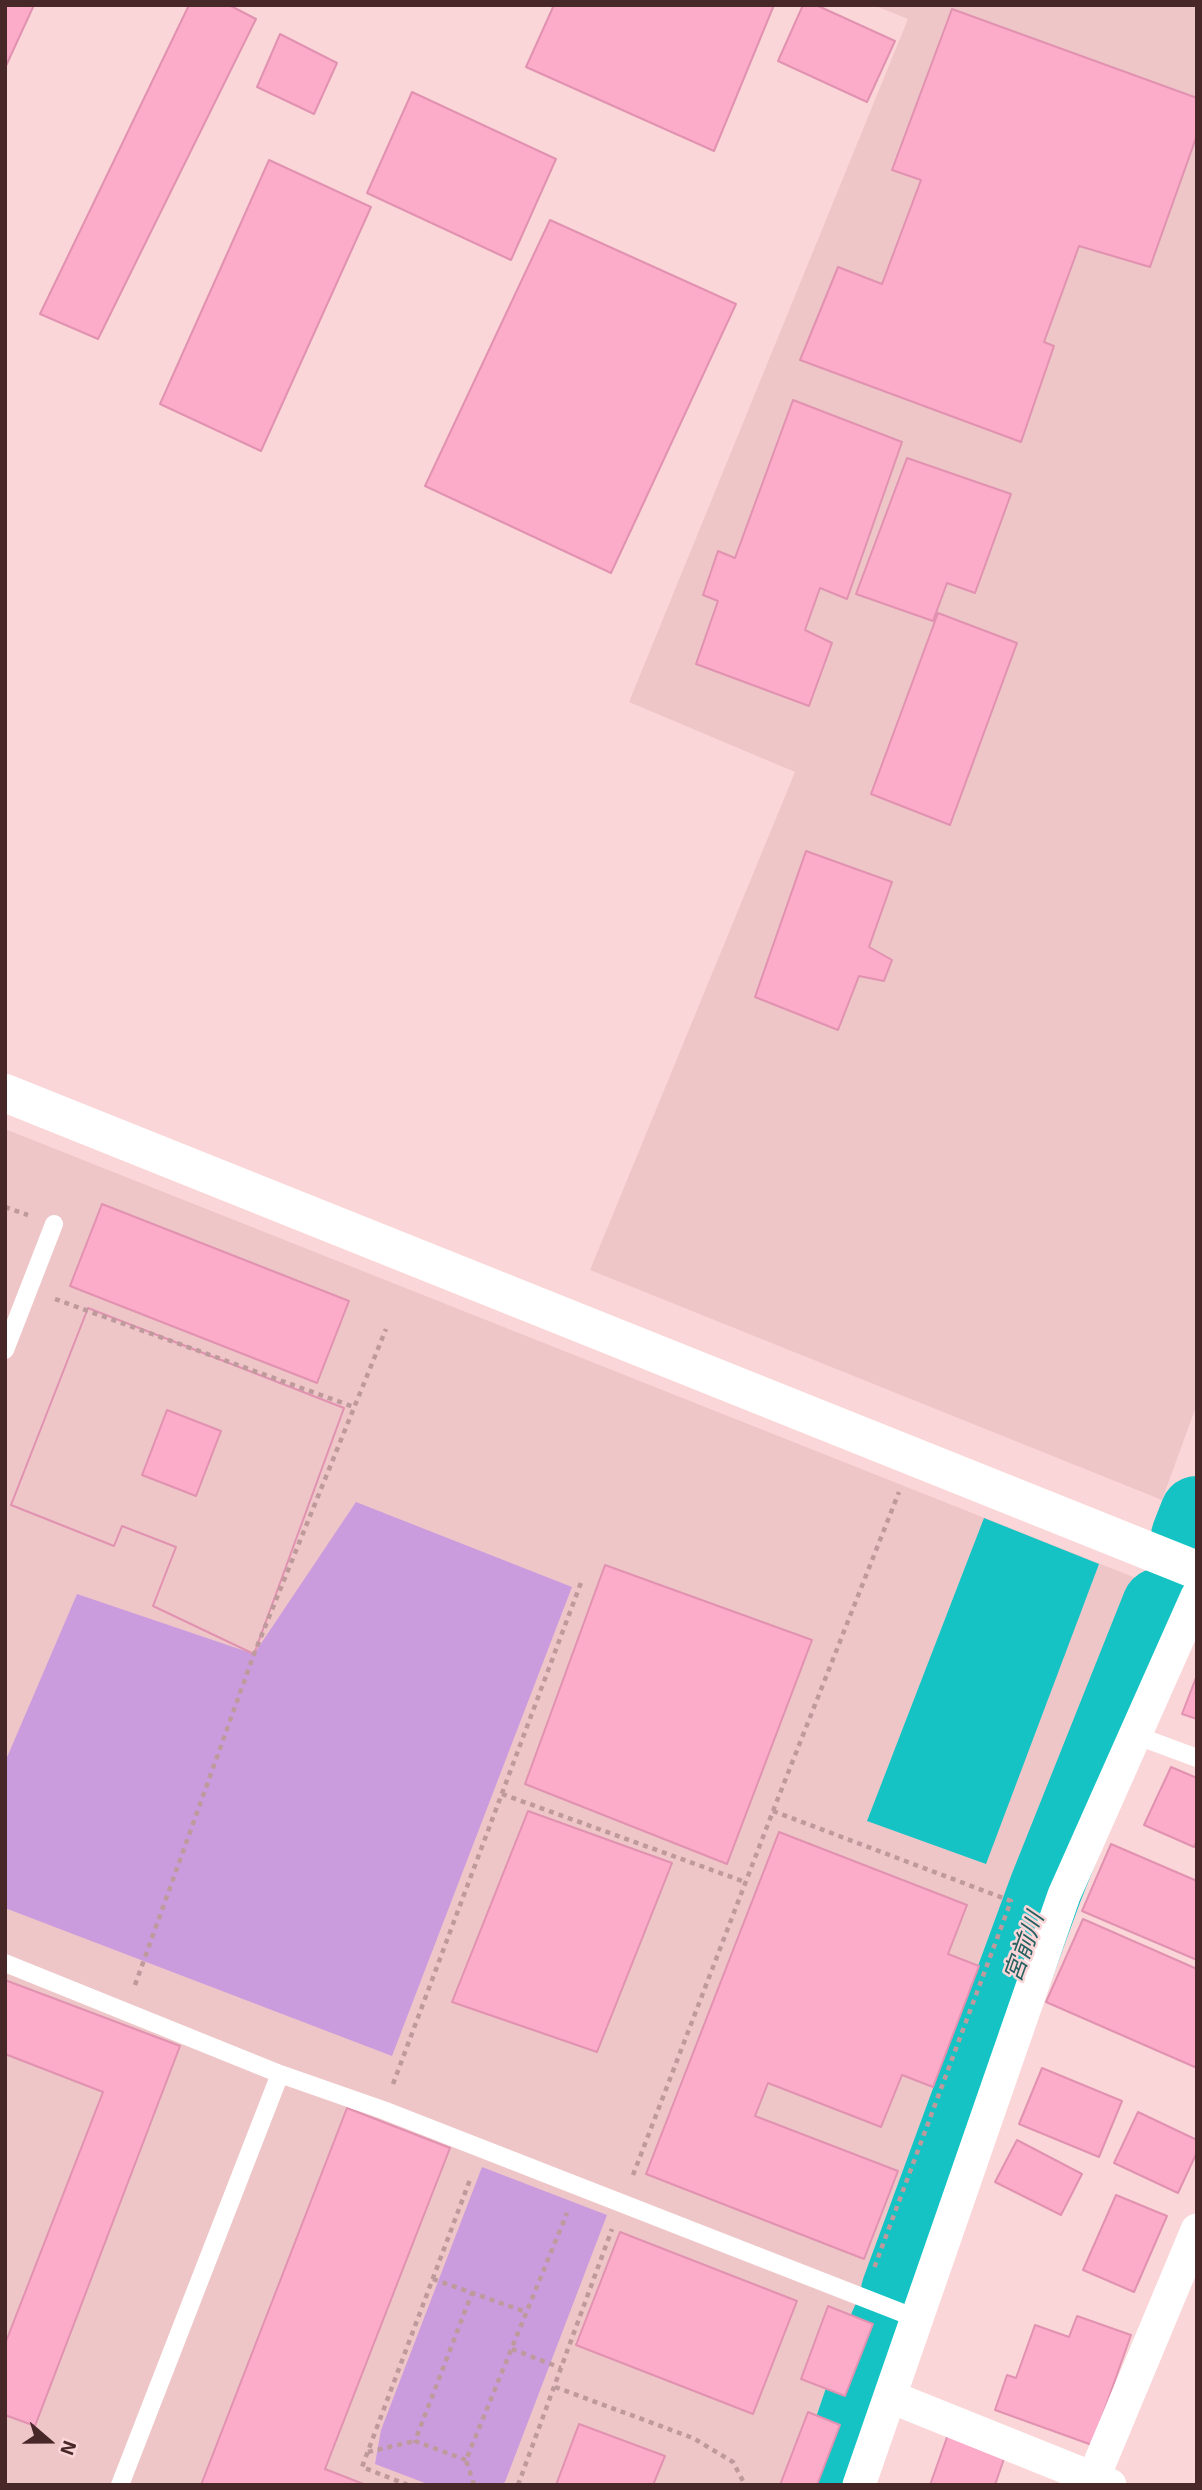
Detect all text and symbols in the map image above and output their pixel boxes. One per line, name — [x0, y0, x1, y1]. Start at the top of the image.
water label: 宮前川 — [998, 1908, 1050, 1986]
north arrow — [14, 2406, 84, 2476]
text: N — [56, 2438, 82, 2459]

